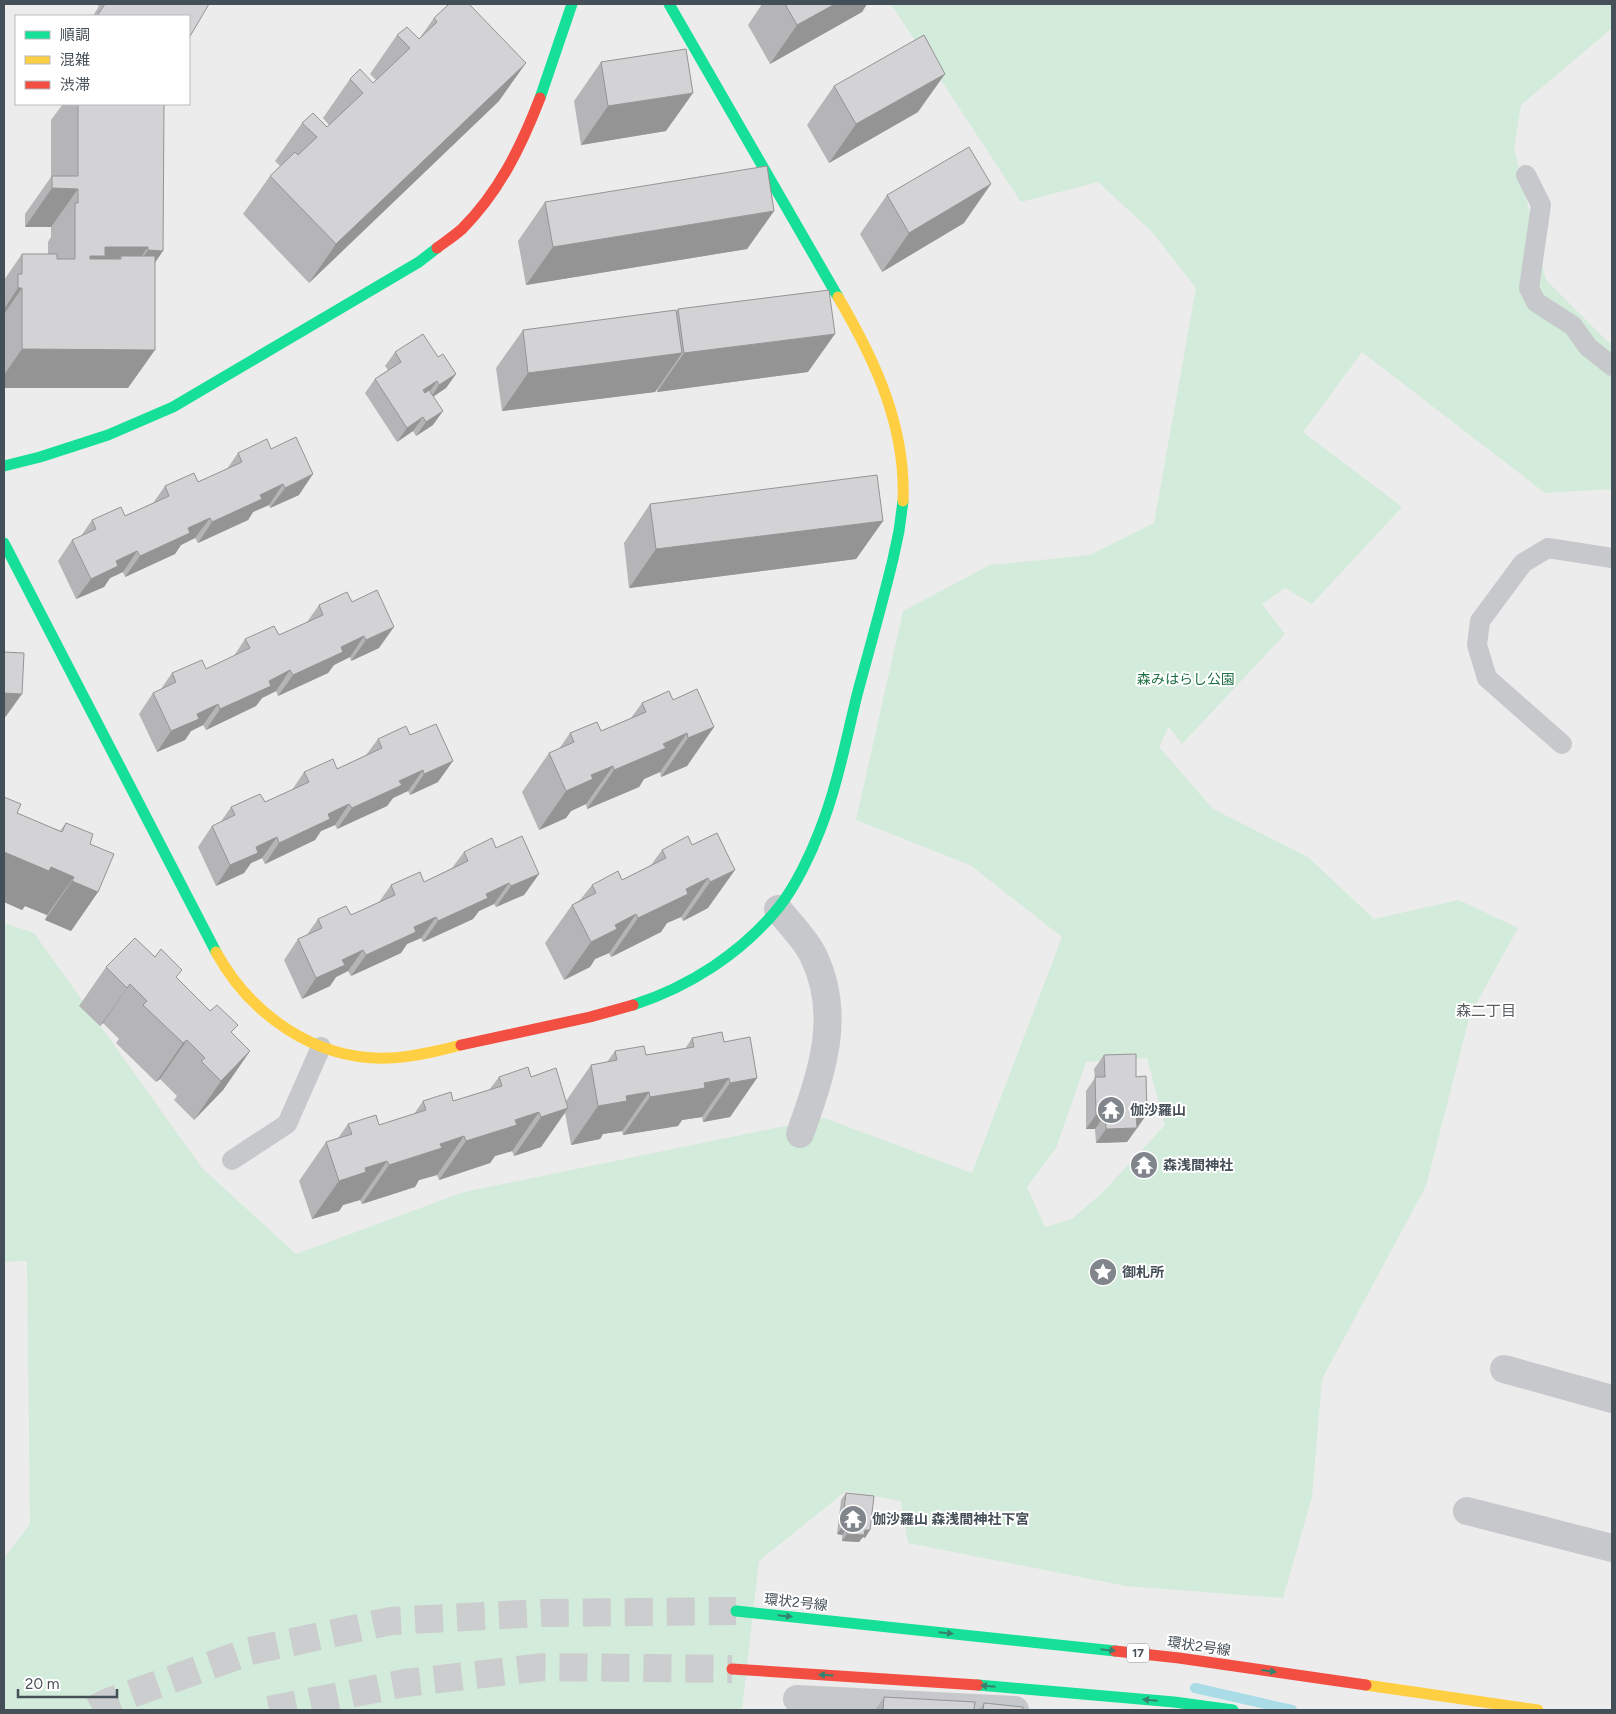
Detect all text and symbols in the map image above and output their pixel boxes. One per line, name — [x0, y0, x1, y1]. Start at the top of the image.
legend — [15, 15, 190, 105]
text: 順調 — [60, 26, 90, 44]
text: 混雑 — [60, 51, 90, 69]
text: 渋滞 — [60, 76, 90, 94]
park label: 森みはらし公園 — [1137, 671, 1235, 688]
district label: 森二丁目 — [1456, 1002, 1516, 1020]
temple icon: 伽沙羅山 — [1096, 1095, 1126, 1125]
place label: 伽沙羅山 — [1130, 1102, 1186, 1119]
temple icon: 森浅間神社 — [1129, 1150, 1159, 1180]
place label: 森浅間神社 — [1163, 1157, 1233, 1174]
place icon: 御札所 — [1088, 1257, 1118, 1287]
place label: 御札所 — [1122, 1264, 1164, 1281]
temple icon: 伽沙羅山 森浅間神社下宮 — [838, 1504, 868, 1534]
place label: 伽沙羅山 森浅間神社下宮 — [872, 1511, 1029, 1528]
street label: 環状2号線 — [763, 1591, 829, 1614]
one-way arrow — [777, 1612, 793, 1620]
one-way arrow — [938, 1629, 954, 1637]
street label: 環状2号線 — [1166, 1634, 1232, 1659]
road number: 17 — [1127, 1644, 1149, 1662]
one-way arrow — [1100, 1646, 1116, 1654]
scale bar — [18, 1666, 116, 1698]
one-way arrow — [1261, 1667, 1277, 1675]
one-way arrow — [818, 1671, 834, 1679]
text: 20 m — [25, 1675, 59, 1693]
one-way arrow — [980, 1682, 996, 1690]
one-way arrow — [1142, 1695, 1158, 1703]

